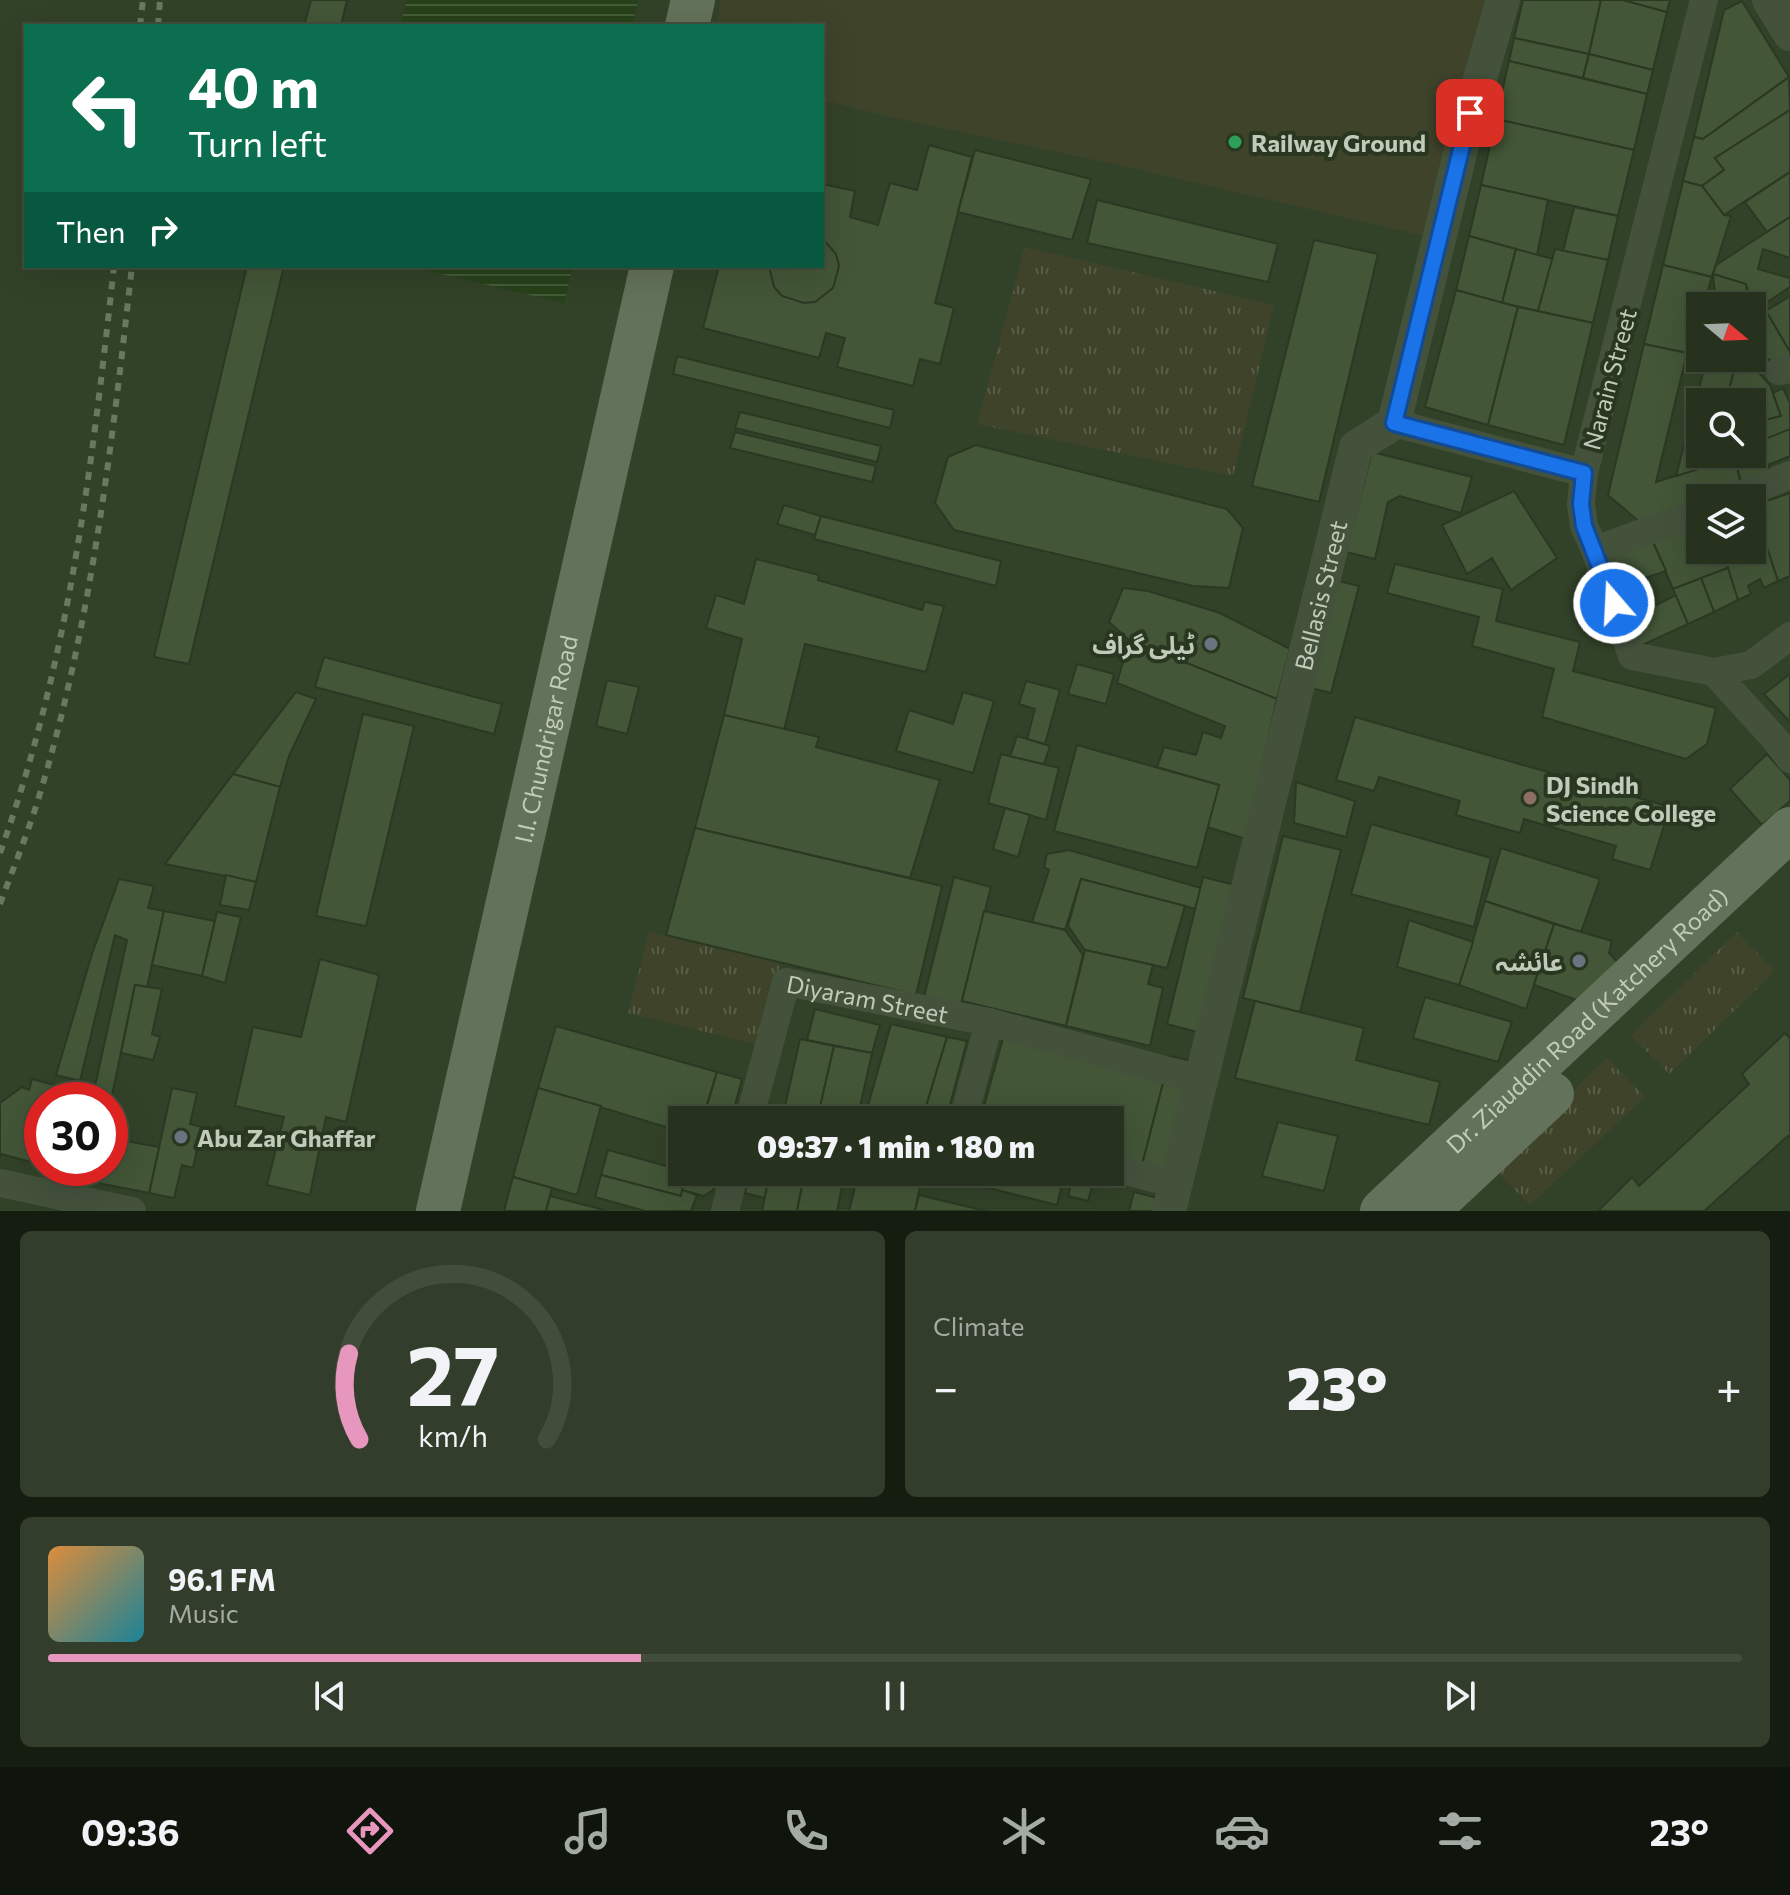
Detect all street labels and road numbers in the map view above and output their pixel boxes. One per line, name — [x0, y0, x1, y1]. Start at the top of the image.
street label: Narain Street — [1576, 305, 1642, 453]
street label: Bellasis Street — [1287, 517, 1352, 673]
street label: I.I. Chundrigar Road — [507, 632, 582, 846]
street label: Dr. Ziauddin Road (Katchery Road) — [1439, 881, 1733, 1159]
street label: Diyaram Street — [784, 968, 951, 1028]

